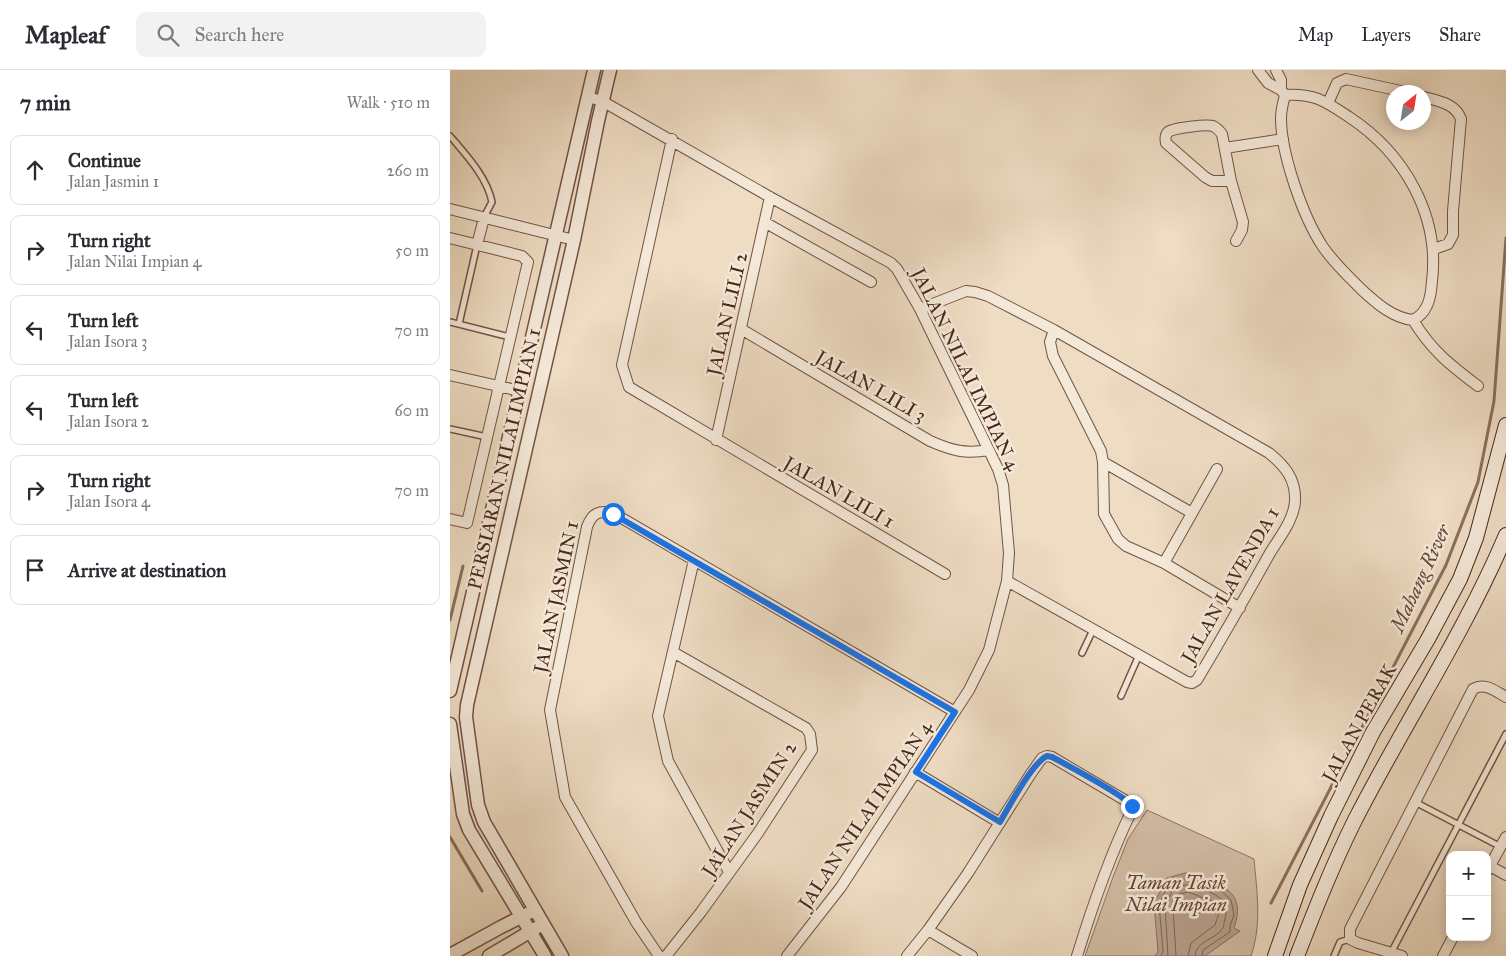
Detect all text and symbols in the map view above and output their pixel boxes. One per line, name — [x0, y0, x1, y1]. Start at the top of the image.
search box — [136, 12, 486, 57]
text: Mapleaf — [25, 20, 106, 50]
icon: search — [154, 21, 182, 49]
text: Search here — [194, 23, 284, 46]
text: Map — [1298, 24, 1333, 46]
text: Layers — [1361, 24, 1411, 46]
text: Share — [1439, 24, 1481, 46]
north arrow — [1386, 85, 1431, 130]
text: 7 min — [20, 90, 71, 116]
text: Walk · 510 m — [347, 93, 430, 112]
text: Continue — [68, 149, 141, 172]
icon: ahead — [21, 156, 49, 184]
text: 260 m — [387, 161, 429, 180]
text: Jalan Jasmin 1 — [68, 172, 159, 191]
text: Turn right — [68, 229, 151, 252]
icon: right — [21, 236, 49, 264]
text: 50 m — [395, 241, 429, 260]
street label: JALAN LILI 2 — [701, 250, 753, 380]
text: Jalan Nilai Impian 4 — [68, 252, 201, 271]
street label: JALAN NILAI IMPIAN 4 — [905, 262, 1025, 475]
text: Turn left — [68, 309, 138, 332]
icon: left — [21, 316, 49, 344]
text: 70 m — [394, 321, 429, 340]
street label: PERSIARAN NILAI IMPIAN 1 — [463, 326, 545, 592]
text: Jalan Isora 3 — [68, 332, 147, 351]
street label: JALAN LILI 3 — [809, 344, 930, 428]
text: Turn left — [68, 389, 138, 412]
icon: left — [21, 396, 49, 424]
text: 60 m — [395, 401, 429, 420]
text: Jalan Isora 2 — [68, 412, 149, 431]
street label: JALAN LILI 1 — [777, 450, 898, 534]
text: Turn right — [68, 469, 151, 492]
icon: right — [21, 476, 49, 504]
text: 70 m — [394, 481, 429, 500]
text: Jalan Isora 4 — [68, 492, 150, 511]
route start — [602, 503, 625, 526]
street label: JALAN LAVENDA 1 — [1175, 503, 1285, 669]
street label: JALAN JASMIN 1 — [528, 519, 584, 677]
water label: Mahang River — [1384, 519, 1456, 638]
icon: arrive — [21, 556, 49, 584]
text: Arrive at destination — [68, 559, 226, 582]
street label: JALAN PERAK — [1316, 659, 1402, 789]
street label: JALAN NILAI IMPIAN 4 — [792, 716, 938, 916]
street label: JALAN JASMIN 2 — [696, 737, 802, 883]
route end — [1121, 795, 1144, 818]
map controls — [1446, 851, 1491, 941]
button: + — [1446, 851, 1491, 896]
park label: Taman Tasik Nilai Impian — [1124, 871, 1227, 917]
button: − — [1446, 896, 1491, 941]

